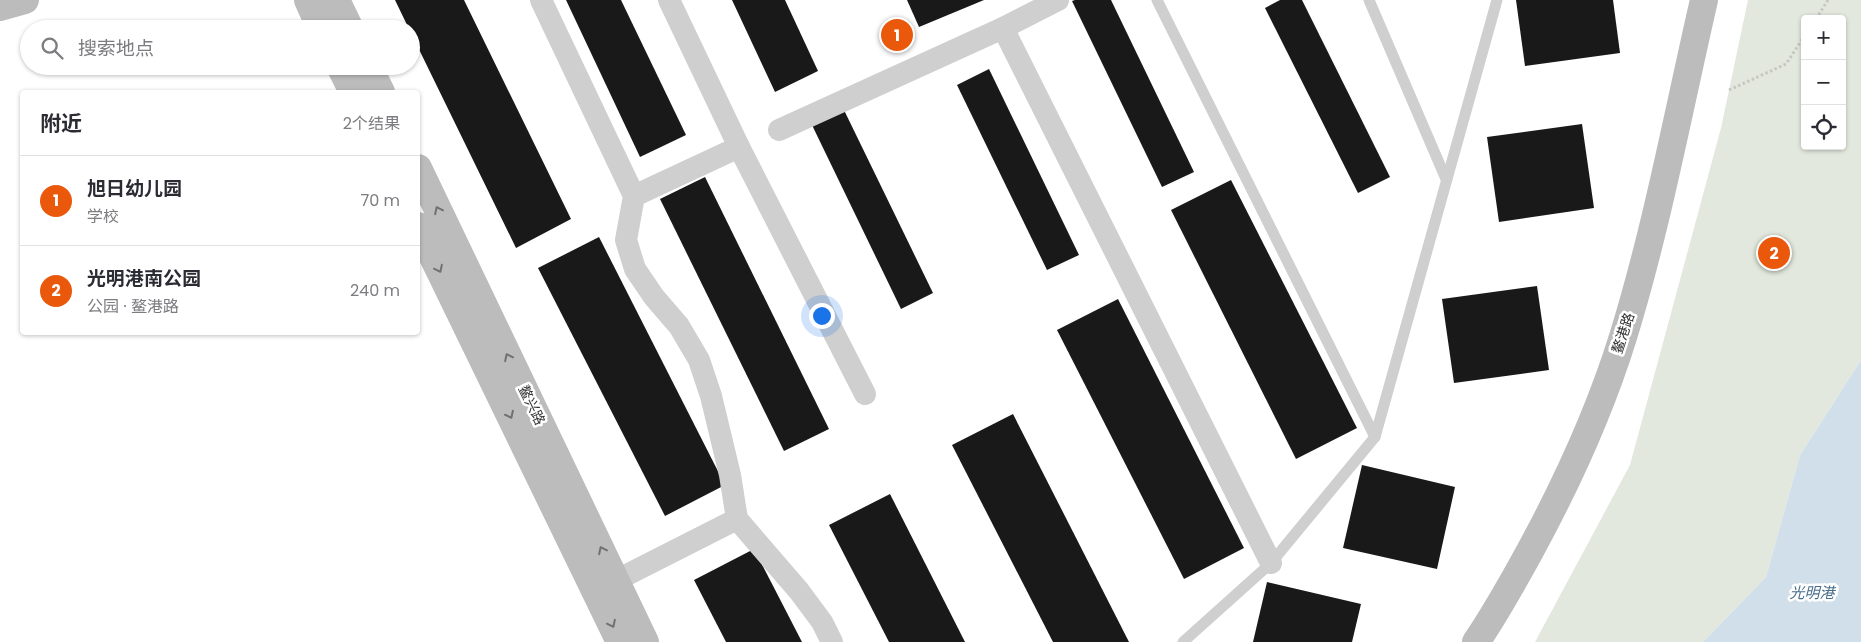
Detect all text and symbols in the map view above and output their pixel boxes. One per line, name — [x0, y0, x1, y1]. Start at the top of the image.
map controls — [1801, 15, 1846, 150]
button: + — [1801, 15, 1846, 60]
pin: 1 — [881, 16, 913, 54]
search box — [20, 20, 420, 75]
icon: search — [38, 34, 66, 62]
text: 搜索地点 — [78, 35, 154, 62]
button: − — [1801, 60, 1846, 105]
button: locate — [1801, 105, 1846, 150]
text: 附近 — [40, 109, 82, 138]
text: 2个结果 — [343, 112, 400, 135]
text: 旭日幼儿园 — [87, 175, 182, 202]
text: 1 — [53, 189, 59, 212]
text: 70 m — [360, 189, 400, 212]
text: 学校 — [87, 205, 119, 228]
one-way arrow — [434, 206, 444, 215]
pin: 2 — [1758, 234, 1790, 272]
one-way arrow — [433, 264, 443, 273]
text: 光明港南公园 — [87, 265, 201, 292]
text: 2 — [51, 279, 61, 302]
text: 240 m — [350, 279, 400, 302]
text: 公园 · 鳌港路 — [87, 295, 179, 318]
your location — [809, 303, 835, 329]
street label: 鳌港路 — [1607, 310, 1639, 356]
one-way arrow — [504, 353, 515, 362]
street label: 鳌兴路 — [514, 382, 550, 428]
one-way arrow — [504, 410, 514, 419]
one-way arrow — [598, 547, 608, 556]
water label: 光明港 — [1789, 582, 1836, 603]
one-way arrow — [606, 619, 616, 628]

